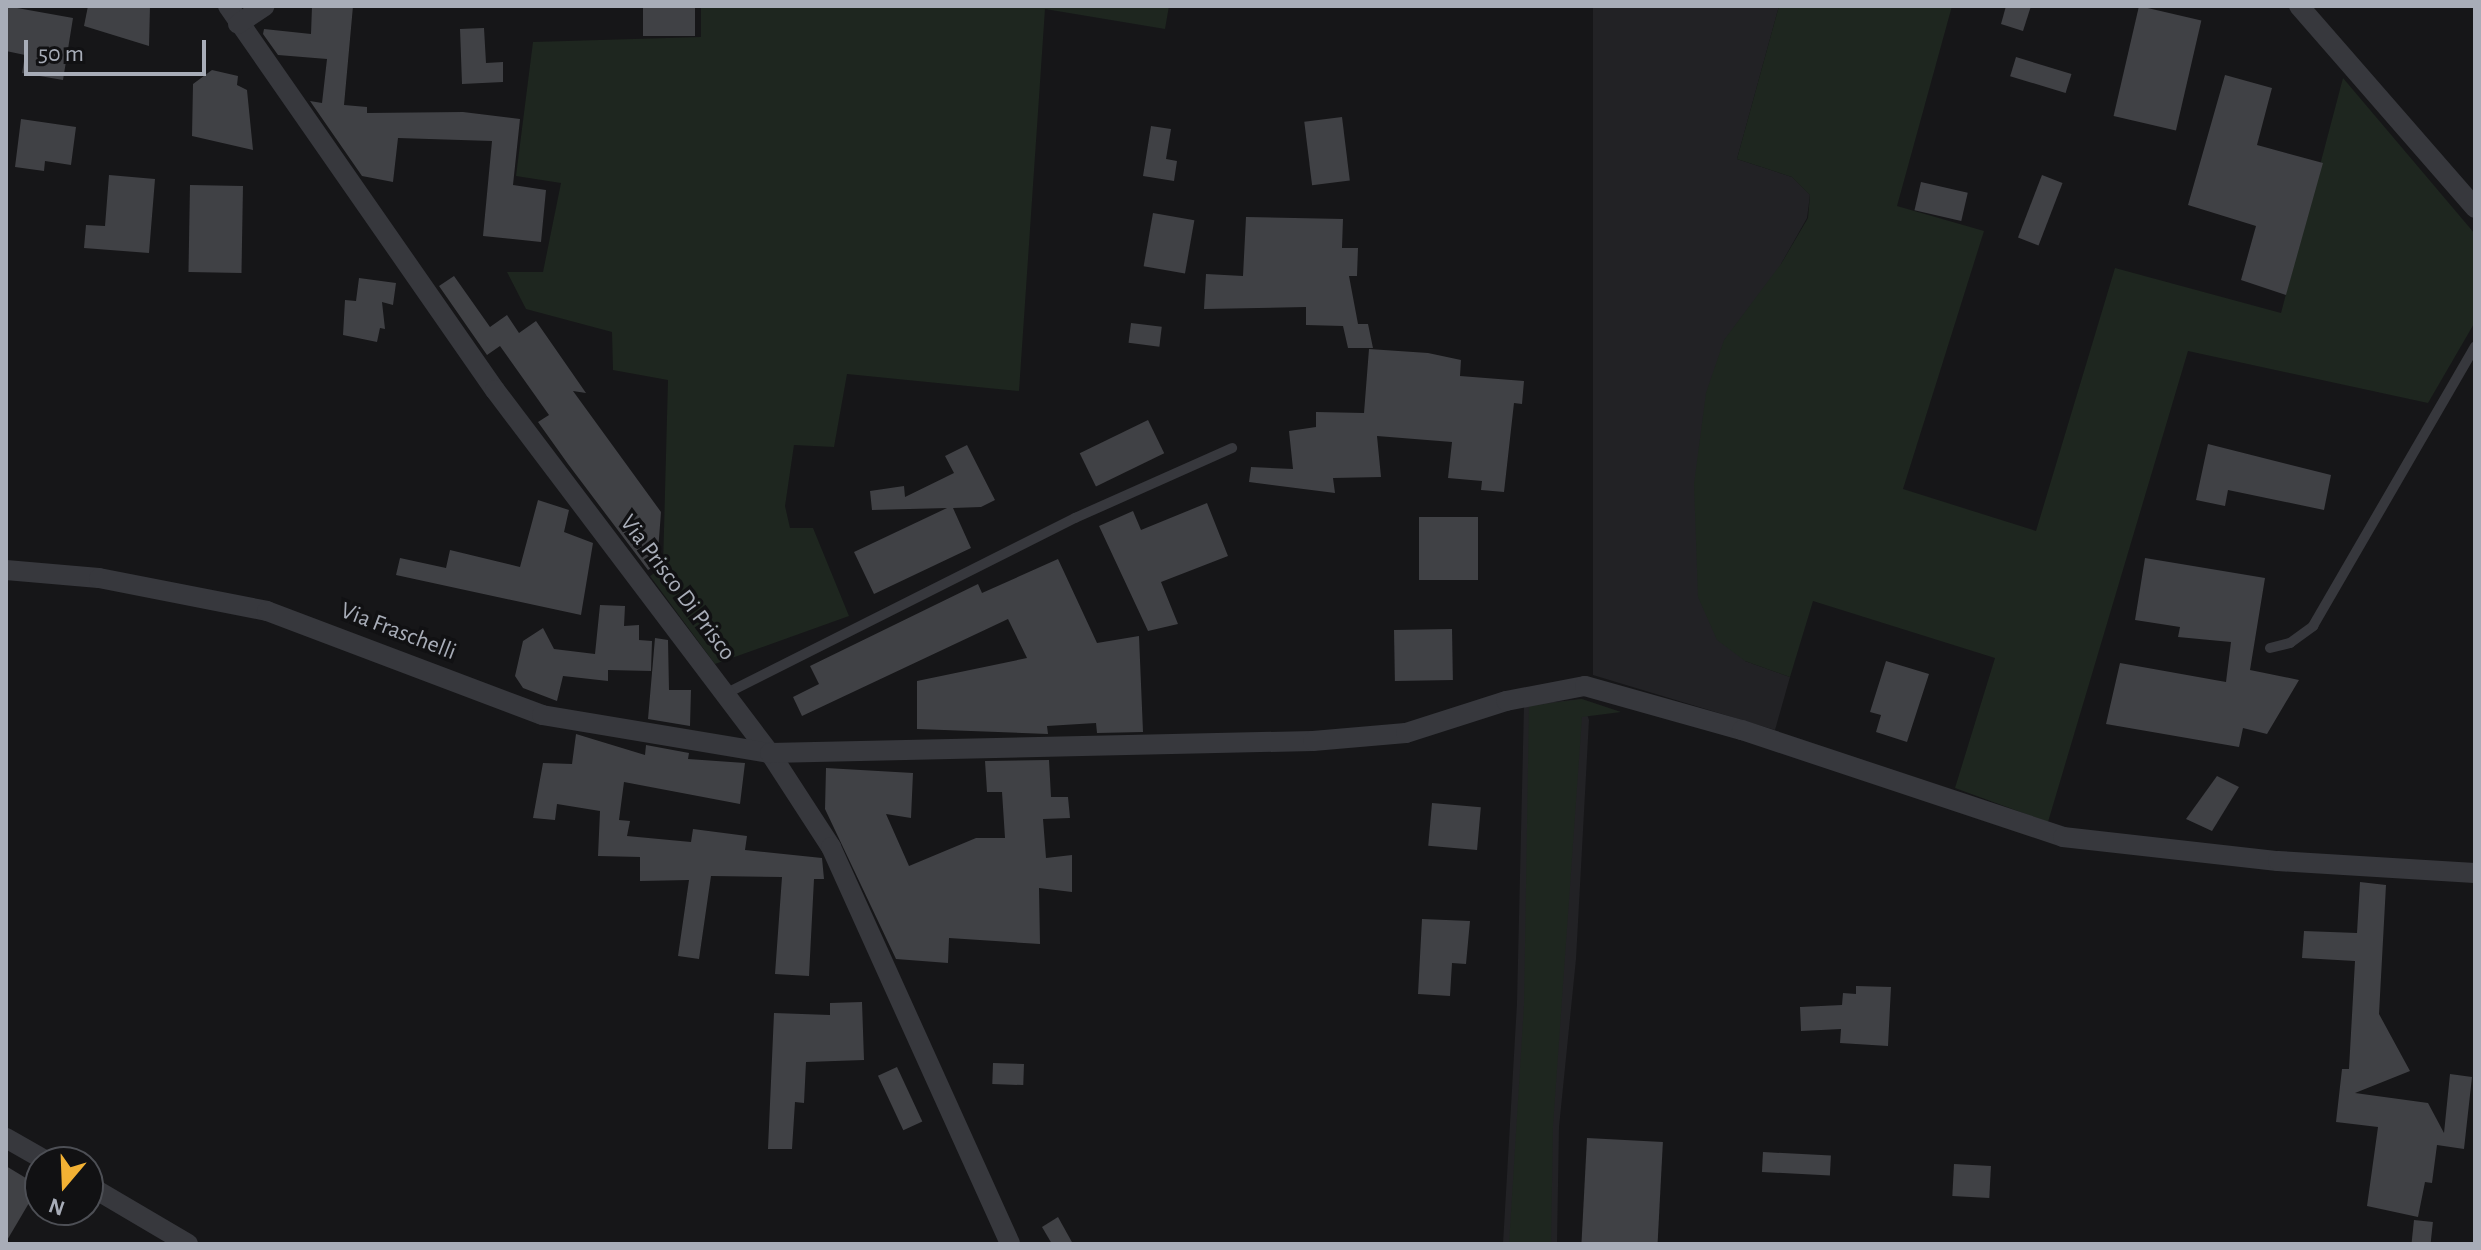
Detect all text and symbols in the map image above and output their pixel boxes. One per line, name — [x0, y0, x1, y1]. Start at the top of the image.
scale bar — [28, 24, 210, 74]
text: 50 m — [38, 42, 84, 66]
street label: Via Prisco Di Prisco — [613, 510, 741, 666]
street label: Via Fraschelli — [336, 597, 460, 667]
north arrow — [24, 1146, 104, 1226]
text: N — [46, 1194, 68, 1220]

